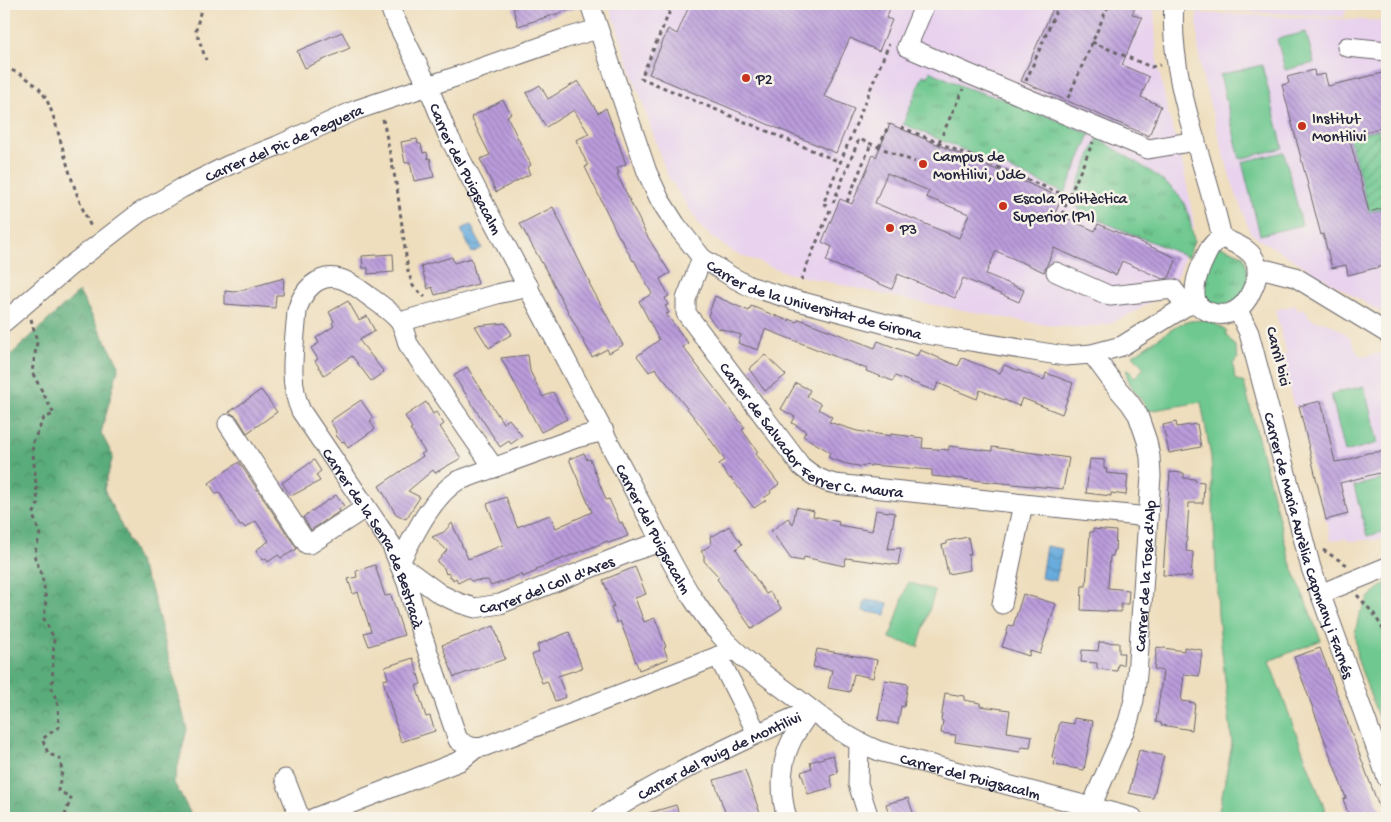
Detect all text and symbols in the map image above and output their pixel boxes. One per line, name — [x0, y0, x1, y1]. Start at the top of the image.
marker: P2 — [740, 72, 752, 84]
place label: P2 — [755, 72, 773, 91]
street label: Carrer del Puigsacalm — [423, 101, 505, 239]
street label: Carrer del Pic de Peguera — [203, 102, 367, 188]
place label: Institut Montilivi — [1312, 111, 1367, 148]
marker: Institut Montilivi — [1296, 120, 1308, 132]
place label: Campus de Montilivi, UdG — [933, 149, 1026, 186]
marker: Campus de Montilivi, UdG — [917, 158, 929, 170]
place label: Escola Politèctica Superior (P1) — [1013, 191, 1129, 228]
marker: Escola Politèctica Superior (P1) — [997, 200, 1009, 212]
marker: P3 — [884, 222, 896, 234]
place label: P3 — [899, 222, 917, 241]
street label: Carrer de la Universitat de Girona — [702, 257, 925, 346]
street label: Carril bici — [1260, 325, 1293, 388]
street label: Carrer de Salvador Ferrer C. Maura — [713, 360, 905, 504]
street label: Carrer de Maria Aurèlia Capmany i Farnés — [1257, 411, 1357, 683]
street label: Carrer de la Serra de Bestracà — [316, 446, 426, 633]
street label: Carrer del Puigsacalm — [609, 462, 694, 599]
street label: Carrer de la Tosa d'Alp — [1133, 500, 1162, 652]
street label: Carrer del Coll d'Ares — [479, 553, 619, 620]
street label: Carrer del Puig de Montilivi — [635, 709, 805, 806]
street label: Carrer del Puigsacalm — [897, 751, 1043, 806]

